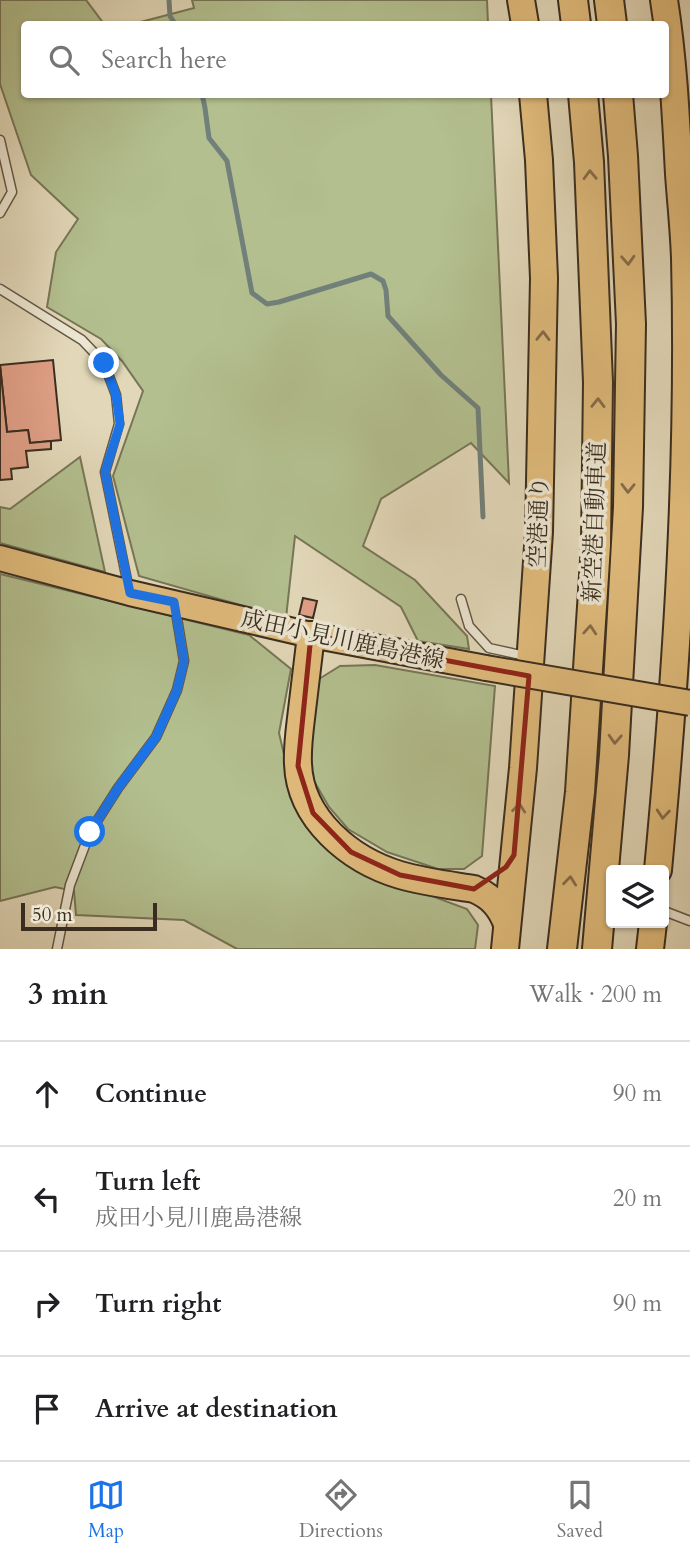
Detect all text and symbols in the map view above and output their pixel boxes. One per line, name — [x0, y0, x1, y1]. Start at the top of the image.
search box — [21, 21, 669, 98]
icon: search — [45, 41, 83, 79]
text: Search here — [101, 42, 227, 77]
one-way arrow — [582, 170, 597, 181]
one-way arrow — [620, 255, 635, 266]
one-way arrow — [535, 330, 550, 341]
route end — [88, 347, 119, 378]
one-way arrow — [590, 397, 606, 407]
street label: 新空港自動車道 — [576, 441, 613, 603]
street label: 空港通り — [521, 476, 556, 569]
one-way arrow — [620, 483, 636, 494]
street label: 成田小見川鹿島港線 — [238, 603, 447, 676]
one-way arrow — [582, 624, 597, 635]
one-way arrow — [607, 734, 622, 745]
one-way arrow — [511, 802, 526, 813]
one-way arrow — [656, 809, 671, 820]
route start — [74, 816, 105, 847]
map controls — [606, 865, 669, 928]
button: layers — [606, 865, 669, 928]
one-way arrow — [562, 875, 577, 886]
scale bar — [21, 900, 158, 932]
text: 50 m — [32, 902, 73, 928]
text: 3 min — [28, 974, 108, 1015]
text: Walk · 200 m — [529, 979, 662, 1010]
icon: ahead — [28, 1075, 66, 1113]
text: Continue — [95, 1076, 207, 1111]
text: 90 m — [613, 1078, 662, 1109]
text: Turn left — [95, 1164, 200, 1199]
icon: left — [28, 1180, 66, 1218]
text: 20 m — [613, 1183, 662, 1214]
text: 成田小見川鹿島港線 — [95, 1202, 302, 1233]
icon: right — [28, 1285, 66, 1323]
text: Turn right — [95, 1286, 222, 1321]
text: 90 m — [613, 1288, 662, 1319]
icon: arrive — [28, 1390, 66, 1428]
text: Arrive at destination — [95, 1391, 338, 1426]
tab: Map — [87, 1476, 125, 1544]
tab: Directions — [299, 1476, 383, 1544]
tab: Saved — [557, 1476, 603, 1544]

